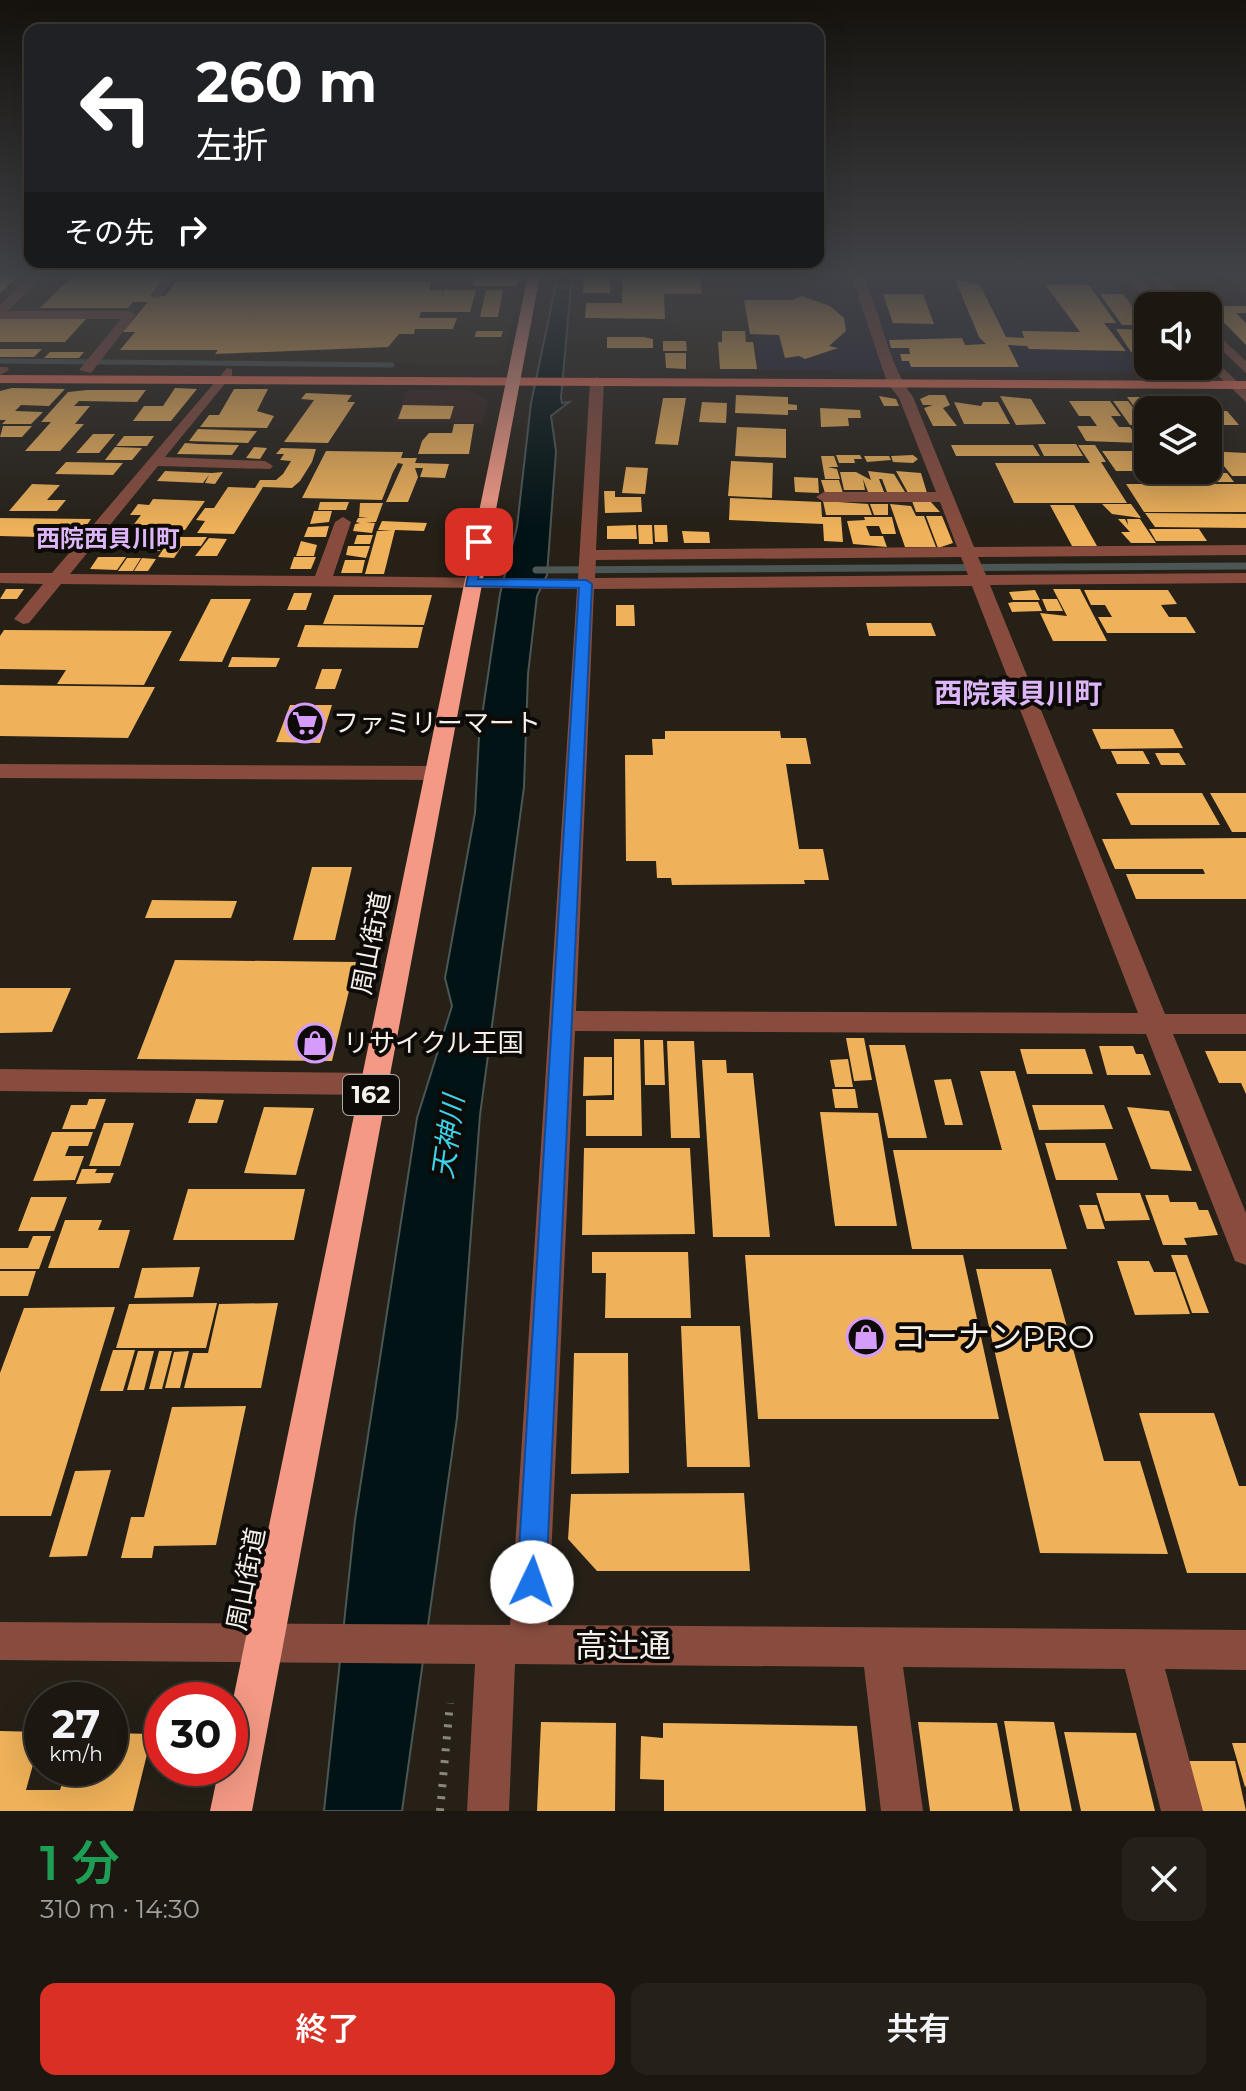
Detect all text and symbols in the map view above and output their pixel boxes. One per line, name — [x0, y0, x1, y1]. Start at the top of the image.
text: 260 m — [196, 48, 377, 116]
icon: left — [64, 56, 168, 160]
text: 左折 — [196, 123, 268, 167]
icon: right — [170, 208, 214, 252]
text: その先 — [64, 214, 154, 251]
map controls — [1134, 292, 1222, 484]
button: sound — [1134, 292, 1222, 380]
button: layers — [1134, 396, 1222, 484]
pin — [445, 508, 513, 576]
icon: arrive — [457, 520, 501, 564]
district label: 西院西貝川町 — [36, 524, 180, 553]
district label: 西院東貝川町 — [934, 676, 1102, 710]
supermarket icon: ファミリーマート — [284, 702, 326, 744]
place label: ファミリーマート — [333, 707, 541, 739]
street label: 周山街道 — [345, 889, 397, 997]
shop icon: リサイクル王国 — [294, 1022, 336, 1064]
place label: リサイクル王国 — [343, 1027, 524, 1059]
road number: 162 — [343, 1075, 399, 1115]
water label: 天神川 — [425, 1090, 471, 1181]
shop icon: コーナンPRO — [845, 1316, 887, 1358]
place label: コーナンPRO — [894, 1317, 1095, 1356]
street label: 周山街道 — [220, 1525, 272, 1633]
position arrow — [490, 1540, 574, 1624]
street label: 高辻通 — [575, 1626, 671, 1665]
speed limit sign: 30 — [144, 1682, 248, 1786]
text: 27 — [52, 1699, 100, 1748]
text: km/h — [49, 1742, 103, 1766]
text: 1 分 — [40, 1834, 120, 1892]
button: close — [1122, 1837, 1206, 1921]
text: 310 m · 14:30 — [40, 1893, 200, 1925]
button: 終了 — [40, 1983, 615, 2075]
button: 共有 — [631, 1983, 1206, 2075]

